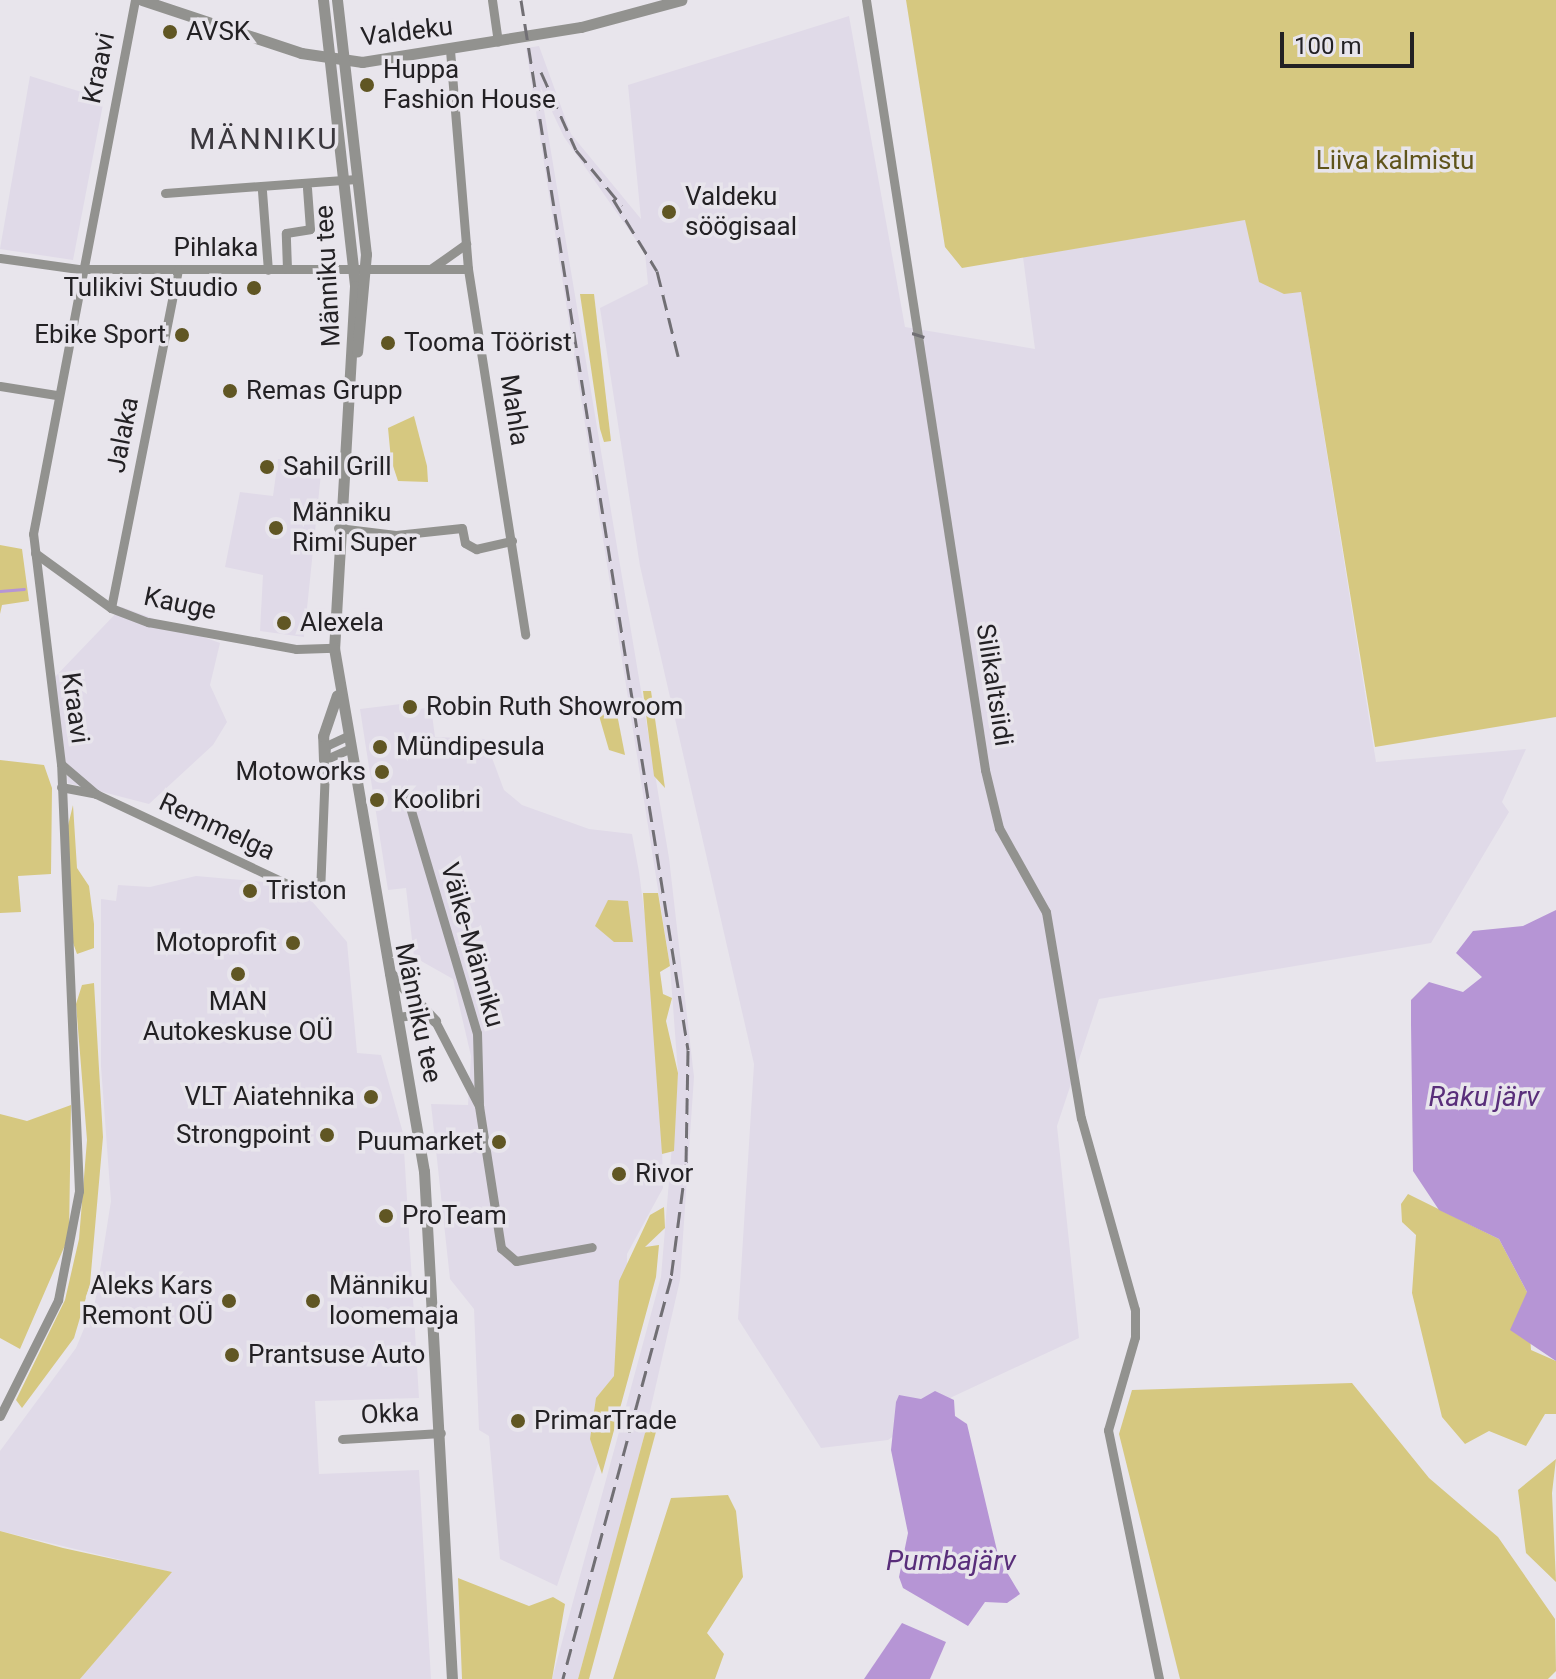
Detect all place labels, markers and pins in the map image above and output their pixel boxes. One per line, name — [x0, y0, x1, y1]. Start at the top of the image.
place label: AVSK — [186, 16, 250, 48]
marker: AVSK — [161, 23, 179, 41]
place label: Huppa Fashion House — [383, 54, 556, 116]
marker: Huppa Fashion House — [358, 76, 376, 94]
place label: Valdeku söögisaal — [685, 181, 797, 242]
marker: Valdeku söögisaal — [660, 203, 678, 221]
place label: Tulikivi Stuudio — [63, 272, 238, 304]
marker: Tulikivi Stuudio — [245, 279, 263, 297]
place label: Ebike Sport — [34, 319, 166, 351]
marker: Ebike Sport — [173, 326, 191, 344]
place label: Tooma Töörist — [404, 327, 572, 359]
marker: Tooma Töörist — [379, 334, 397, 352]
place label: Remas Grupp — [246, 375, 403, 407]
marker: Remas Grupp — [221, 382, 239, 400]
place label: Sahil Grill — [283, 451, 391, 483]
marker: Sahil Grill — [258, 458, 276, 476]
place label: Männiku Rimi Super — [292, 497, 417, 558]
marker: Männiku Rimi Super — [267, 519, 285, 537]
place label: Alexela — [300, 607, 384, 639]
marker: Alexela — [275, 614, 293, 632]
place label: Robin Ruth Showroom — [426, 691, 683, 723]
marker: Robin Ruth Showroom — [401, 698, 419, 716]
place label: Mündipesula — [396, 731, 545, 763]
marker: Mündipesula — [371, 738, 389, 756]
place label: Motoworks — [236, 756, 366, 788]
marker: Motoworks — [373, 763, 391, 781]
place label: Koolibri — [393, 784, 481, 816]
marker: Koolibri — [368, 791, 386, 809]
place label: Triston — [266, 875, 347, 907]
marker: Triston — [241, 882, 259, 900]
place label: Motoprofit — [155, 927, 277, 959]
marker: Motoprofit — [284, 934, 302, 952]
marker: MAN Autokeskuse OÜ — [229, 965, 247, 983]
place label: MAN Autokeskuse OÜ — [143, 986, 333, 1048]
place label: VLT Aiatehnika — [184, 1081, 355, 1113]
marker: VLT Aiatehnika — [362, 1088, 380, 1106]
place label: Strongpoint — [176, 1119, 311, 1151]
marker: Strongpoint — [318, 1126, 336, 1144]
place label: Puumarket — [357, 1126, 483, 1158]
marker: Puumarket — [490, 1133, 508, 1151]
place label: Rivor — [635, 1158, 693, 1190]
marker: Rivor — [610, 1165, 628, 1183]
place label: ProTeam — [402, 1200, 507, 1232]
marker: ProTeam — [377, 1207, 395, 1225]
place label: Aleks Kars Remont OÜ — [82, 1270, 213, 1332]
place label: Männiku loomemaja — [329, 1270, 459, 1332]
marker: Aleks Kars Remont OÜ — [220, 1292, 238, 1310]
marker: Männiku loomemaja — [304, 1292, 322, 1310]
place label: Prantsuse Auto — [248, 1339, 425, 1371]
marker: Prantsuse Auto — [223, 1346, 241, 1364]
place label: PrimarTrade — [534, 1405, 677, 1437]
marker: PrimarTrade — [509, 1412, 527, 1430]

